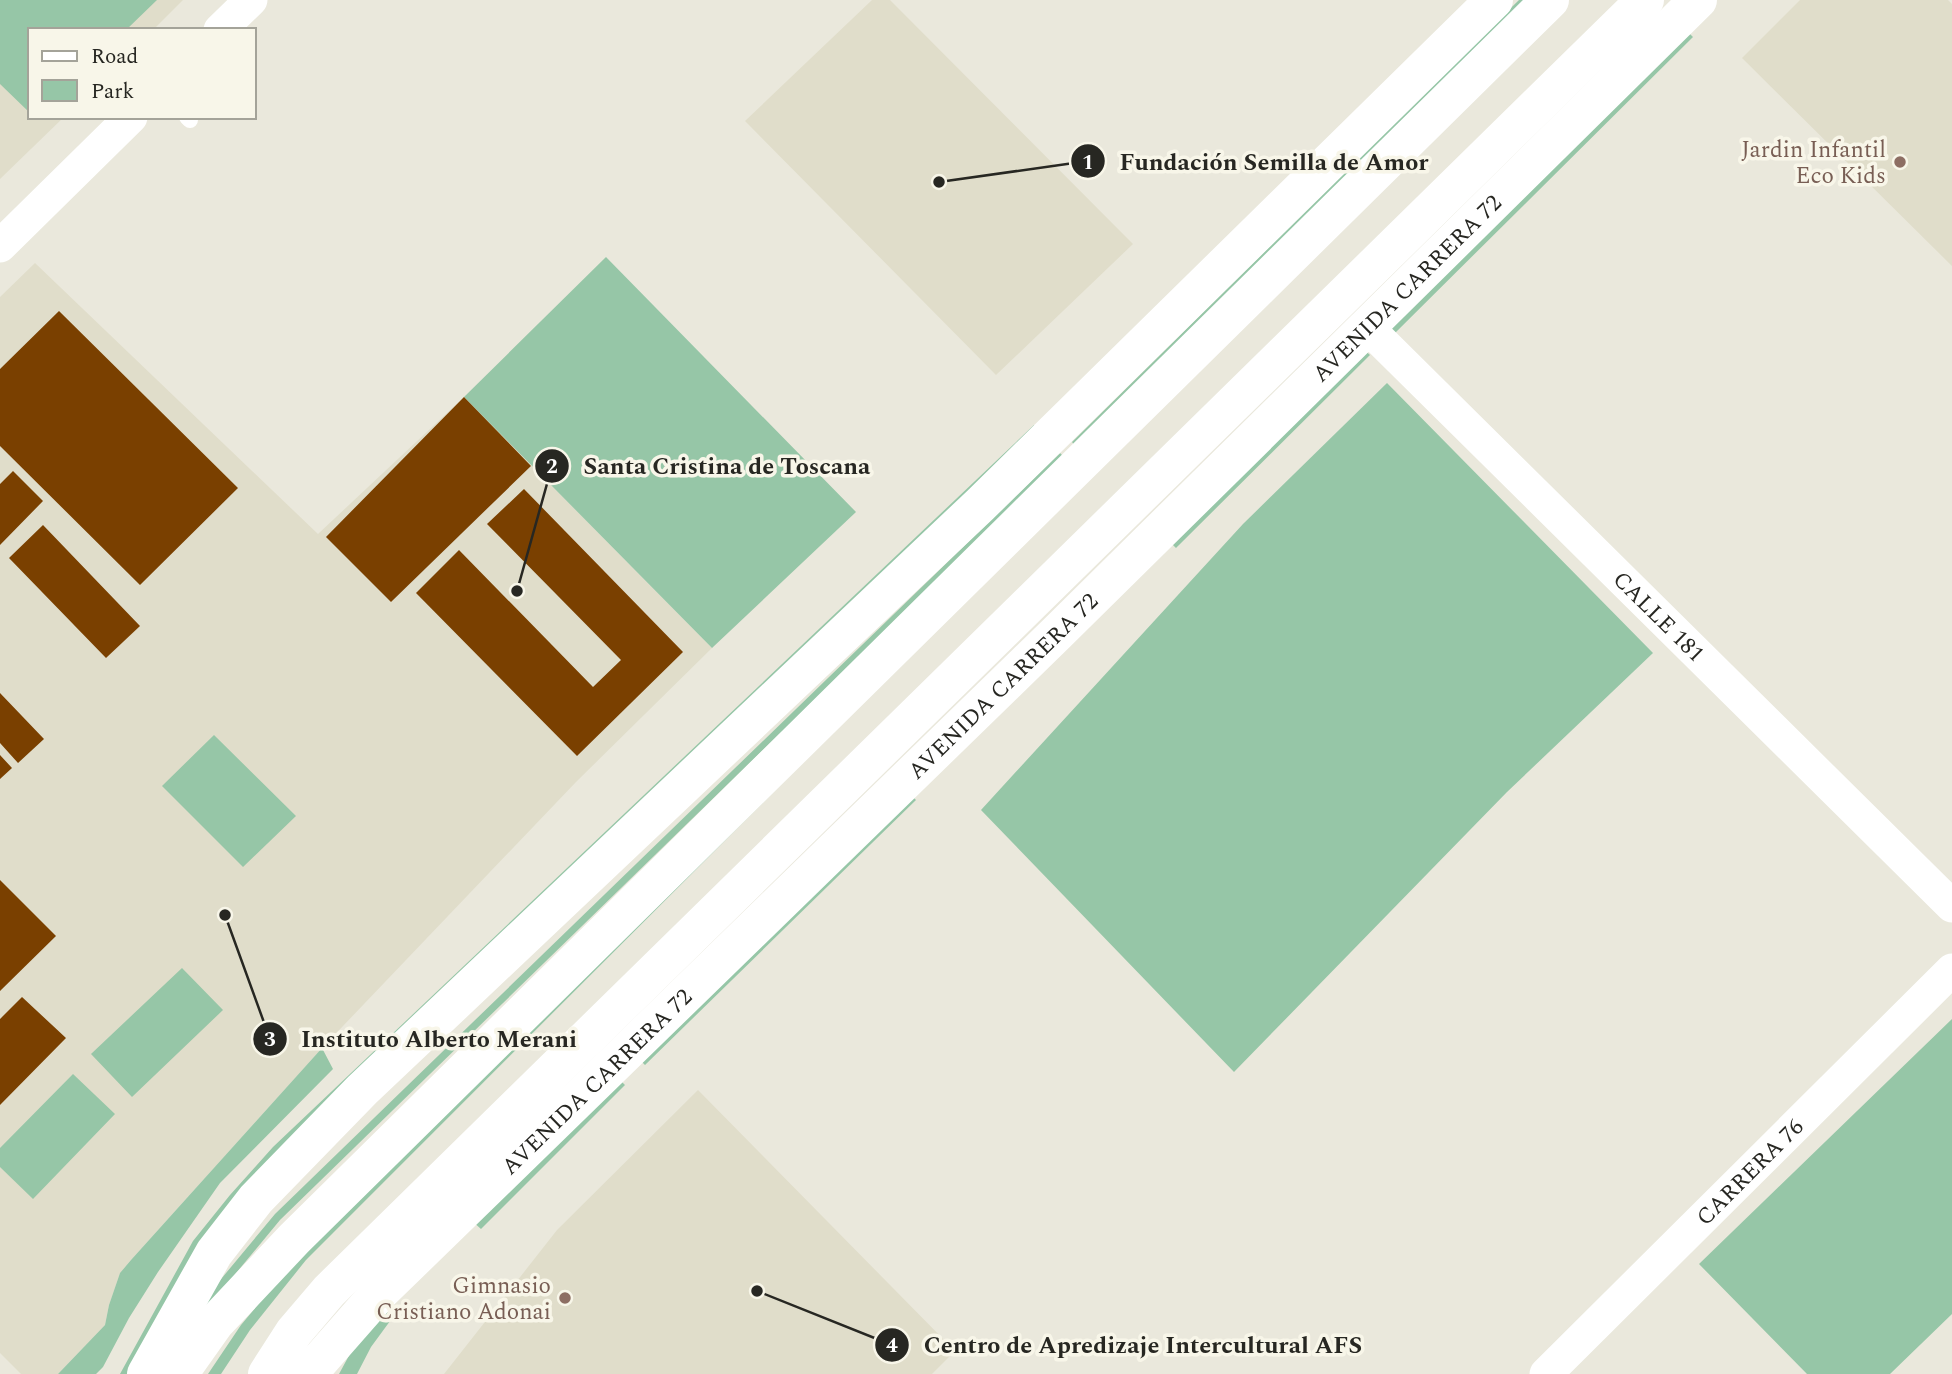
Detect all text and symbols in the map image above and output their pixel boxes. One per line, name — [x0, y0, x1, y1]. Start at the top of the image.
legend — [28, 28, 256, 119]
text: Road — [91, 41, 138, 73]
text: Park — [91, 76, 135, 108]
place label: Jardin Infantil Eco Kids — [1741, 133, 1886, 194]
callout: Fundación Semilla de Amor — [1070, 139, 1442, 184]
text: Fundación Semilla de Amor — [1120, 145, 1429, 181]
text: 1 — [1082, 147, 1094, 179]
marker: Jardin Infantil Eco Kids — [1892, 154, 1908, 170]
street label: AVENIDA CARRERA 72 — [1305, 187, 1510, 391]
callout: Santa Cristina de Toscana — [535, 443, 885, 488]
text: Santa Cristina de Toscana — [584, 449, 871, 485]
text: 2 — [546, 451, 558, 483]
street label: CALLE 181 — [1604, 563, 1712, 671]
street label: AVENIDA CARRERA 72 — [900, 585, 1107, 788]
street label: AVENIDA CARRERA 72 — [494, 981, 701, 1184]
callout: Instituto Alberto Merani — [252, 1017, 591, 1062]
text: Instituto Alberto Merani — [301, 1022, 577, 1058]
text: 3 — [264, 1024, 276, 1056]
street label: CARRERA 76 — [1688, 1111, 1813, 1234]
place label: Gimnasio Cristiano Adonai — [376, 1269, 551, 1330]
marker: Gimnasio Cristiano Adonai — [557, 1290, 573, 1306]
callout: Centro de Apredizaje Intercultural AFS — [875, 1322, 1376, 1367]
text: Centro de Apredizaje Intercultural AFS — [924, 1328, 1362, 1364]
text: 4 — [886, 1330, 898, 1362]

